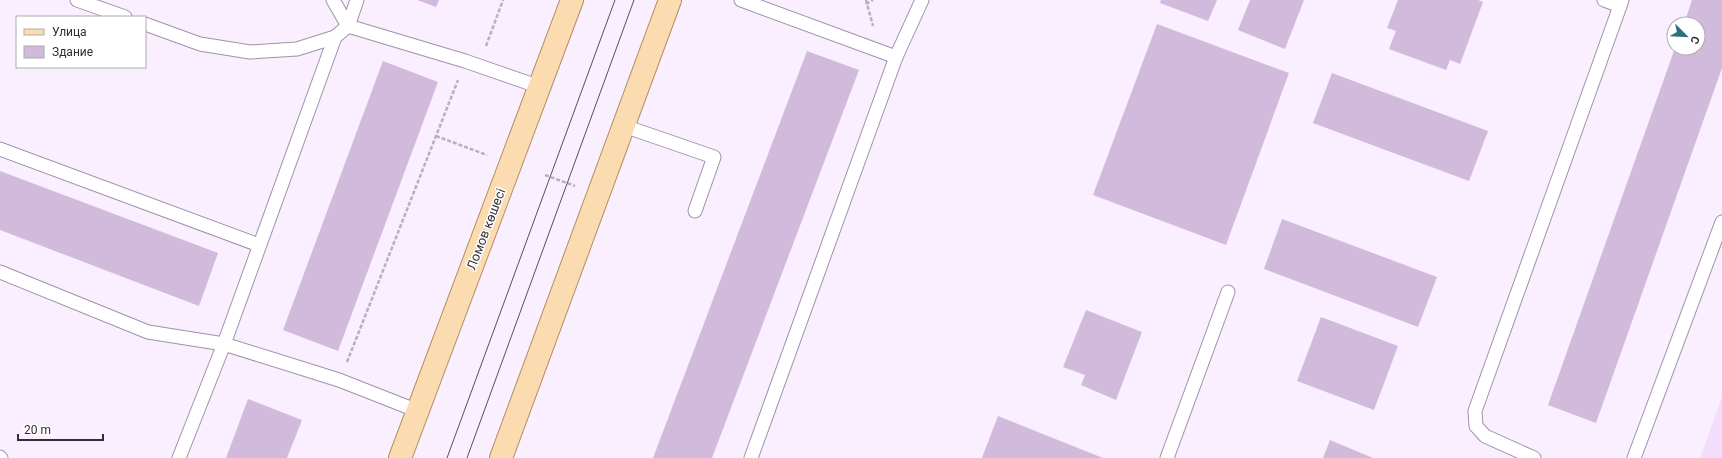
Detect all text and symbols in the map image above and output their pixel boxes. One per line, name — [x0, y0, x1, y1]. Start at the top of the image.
legend — [16, 16, 146, 68]
north arrow — [1666, 16, 1706, 56]
text: Улица — [52, 25, 87, 39]
text: С — [1687, 34, 1702, 46]
text: Здание — [52, 45, 93, 59]
street label: Ломов көшесі — [464, 186, 508, 272]
scale bar — [18, 416, 103, 442]
text: 20 m — [24, 423, 51, 437]

